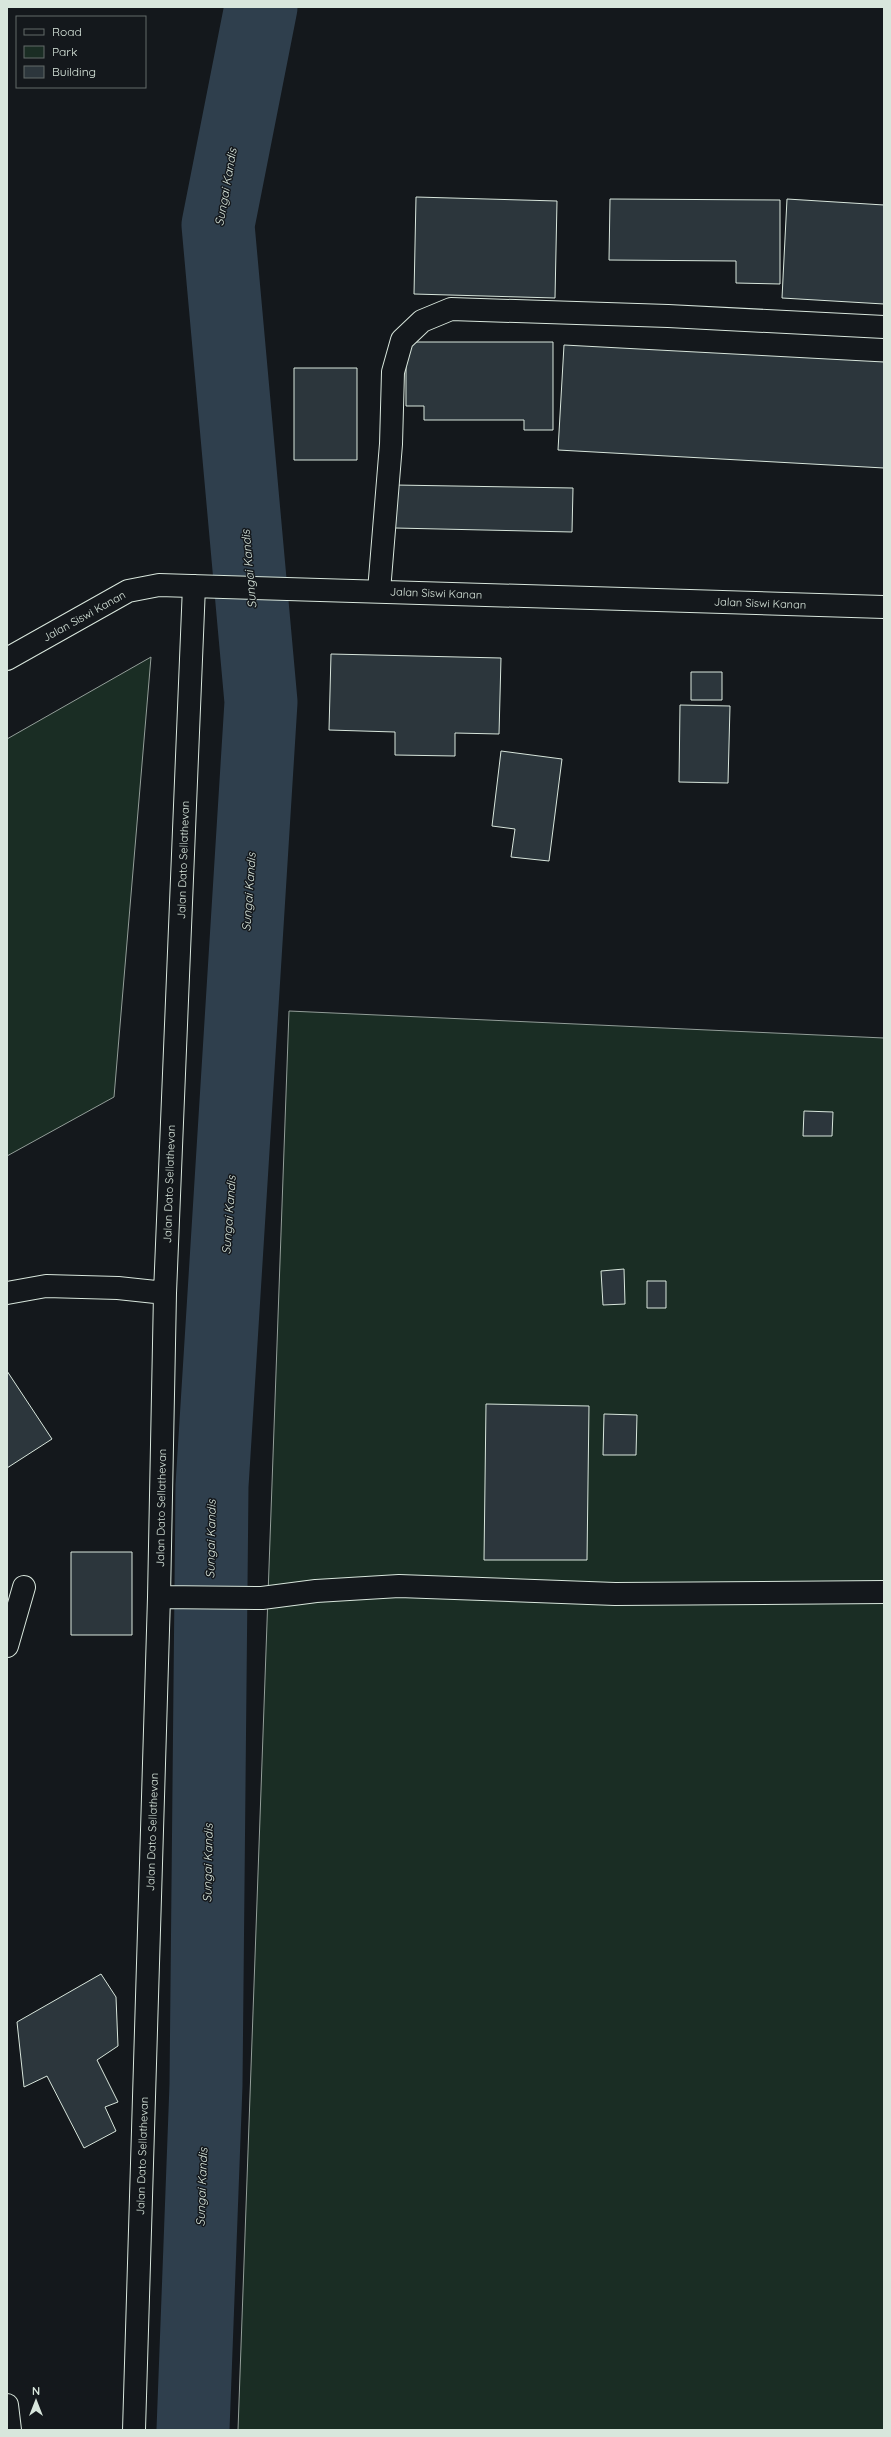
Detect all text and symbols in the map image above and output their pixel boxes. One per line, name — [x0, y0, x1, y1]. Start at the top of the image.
legend — [16, 16, 146, 88]
text: Road — [52, 24, 82, 39]
text: Park — [52, 44, 77, 59]
text: Building — [52, 64, 96, 79]
water label: Sungai Kandis — [211, 145, 240, 227]
water label: Sungai Kandis — [237, 528, 259, 609]
street label: Jalan Siswi Kanan — [390, 584, 482, 602]
street label: Jalan Siswi Kanan — [40, 588, 128, 644]
street label: Jalan Siswi Kanan — [714, 594, 806, 612]
street label: Jalan Dato Sellathevan — [174, 801, 192, 919]
water label: Sungai Kandis — [238, 851, 259, 932]
street label: Jalan Dato Sellathevan — [160, 1125, 178, 1243]
water label: Sungai Kandis — [218, 1174, 239, 1255]
street label: Jalan Dato Sellathevan — [153, 1449, 169, 1567]
water label: Sungai Kandis — [202, 1498, 219, 1579]
street label: Jalan Dato Sellathevan — [143, 1773, 161, 1891]
water label: Sungai Kandis — [199, 1822, 216, 1903]
street label: Jalan Dato Sellathevan — [133, 2097, 151, 2215]
water label: Sungai Kandis — [193, 2146, 210, 2227]
north arrow — [16, 2381, 56, 2421]
text: N — [32, 2384, 40, 2398]

